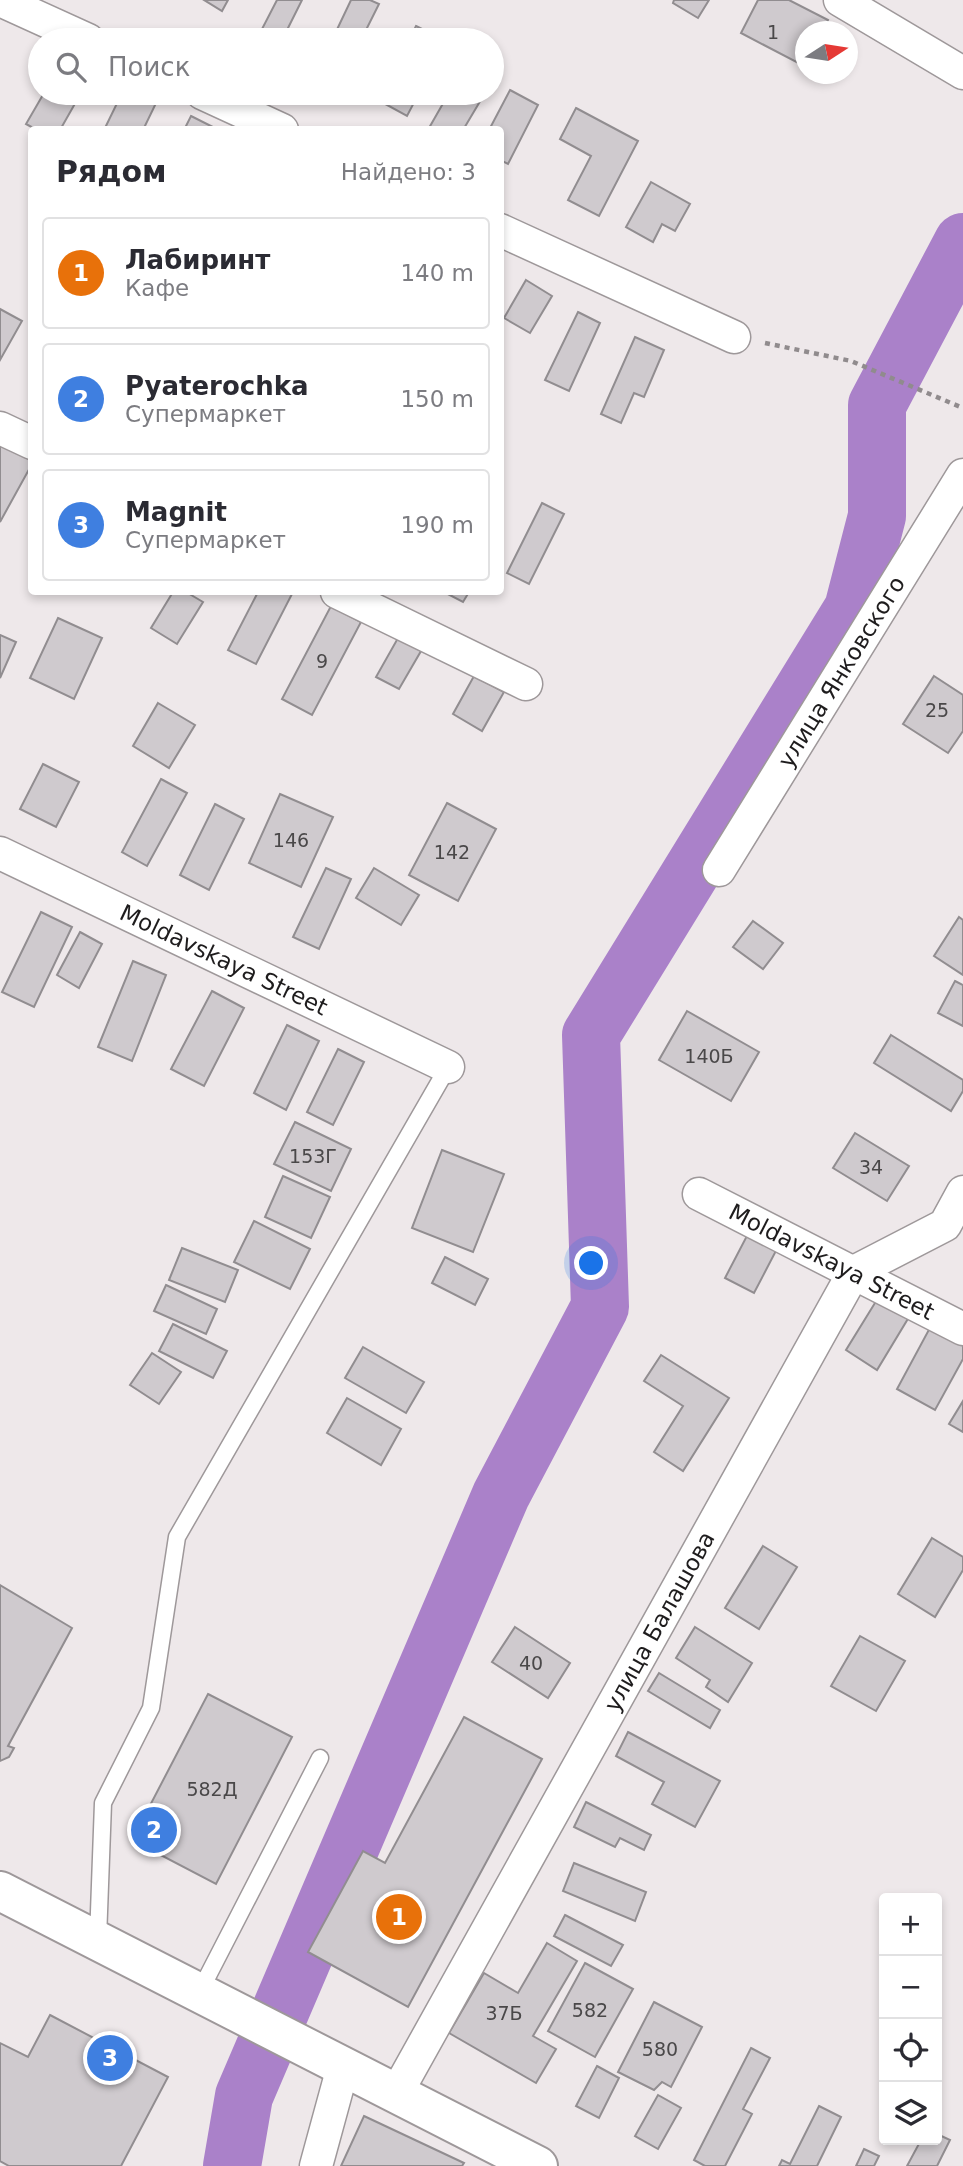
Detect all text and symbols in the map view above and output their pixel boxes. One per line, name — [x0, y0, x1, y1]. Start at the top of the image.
house number: 1 — [767, 21, 779, 43]
north arrow — [795, 21, 858, 84]
search box — [28, 28, 504, 105]
icon: search — [52, 48, 90, 86]
text: Поиск — [108, 52, 190, 82]
text: Рядом — [56, 154, 167, 189]
text: Найдено: 3 — [341, 159, 476, 185]
text: Лабиринт — [125, 245, 270, 275]
text: 1 — [73, 260, 89, 286]
text: 140 m — [400, 260, 474, 286]
text: Кафе — [125, 275, 189, 301]
text: Pyaterochka — [125, 371, 309, 401]
text: 2 — [73, 386, 89, 412]
text: 150 m — [400, 386, 474, 412]
text: Супермаркет — [125, 401, 286, 427]
text: Magnit — [125, 497, 227, 527]
text: 3 — [73, 512, 89, 538]
text: 190 m — [400, 512, 474, 538]
text: Супермаркет — [125, 527, 286, 553]
street label: улица Янковского — [773, 571, 910, 772]
house number: 9 — [316, 650, 328, 672]
house number: 25 — [925, 699, 949, 721]
house number: 146 — [273, 829, 309, 851]
house number: 142 — [434, 841, 470, 863]
street label: Moldavskaya Street — [116, 899, 332, 1020]
house number: 140Б — [684, 1045, 734, 1067]
house number: 153Г — [289, 1145, 337, 1167]
house number: 34 — [859, 1156, 883, 1178]
street label: Moldavskaya Street — [725, 1199, 938, 1325]
your location — [574, 1246, 608, 1280]
street label: улица Балашова — [599, 1527, 720, 1716]
house number: 40 — [519, 1652, 543, 1674]
house number: 582Д — [186, 1778, 238, 1800]
pin: 2 — [131, 1804, 177, 1856]
pin: 1 — [376, 1891, 422, 1943]
map controls — [879, 1893, 942, 2145]
button: + — [879, 1893, 942, 1956]
button: − — [879, 1956, 942, 2019]
house number: 582 — [572, 1999, 608, 2021]
house number: 37Б — [485, 2002, 523, 2024]
button: locate — [879, 2019, 942, 2082]
pin: 3 — [87, 2032, 133, 2084]
house number: 580 — [642, 2038, 678, 2060]
button: layers — [879, 2082, 942, 2145]

